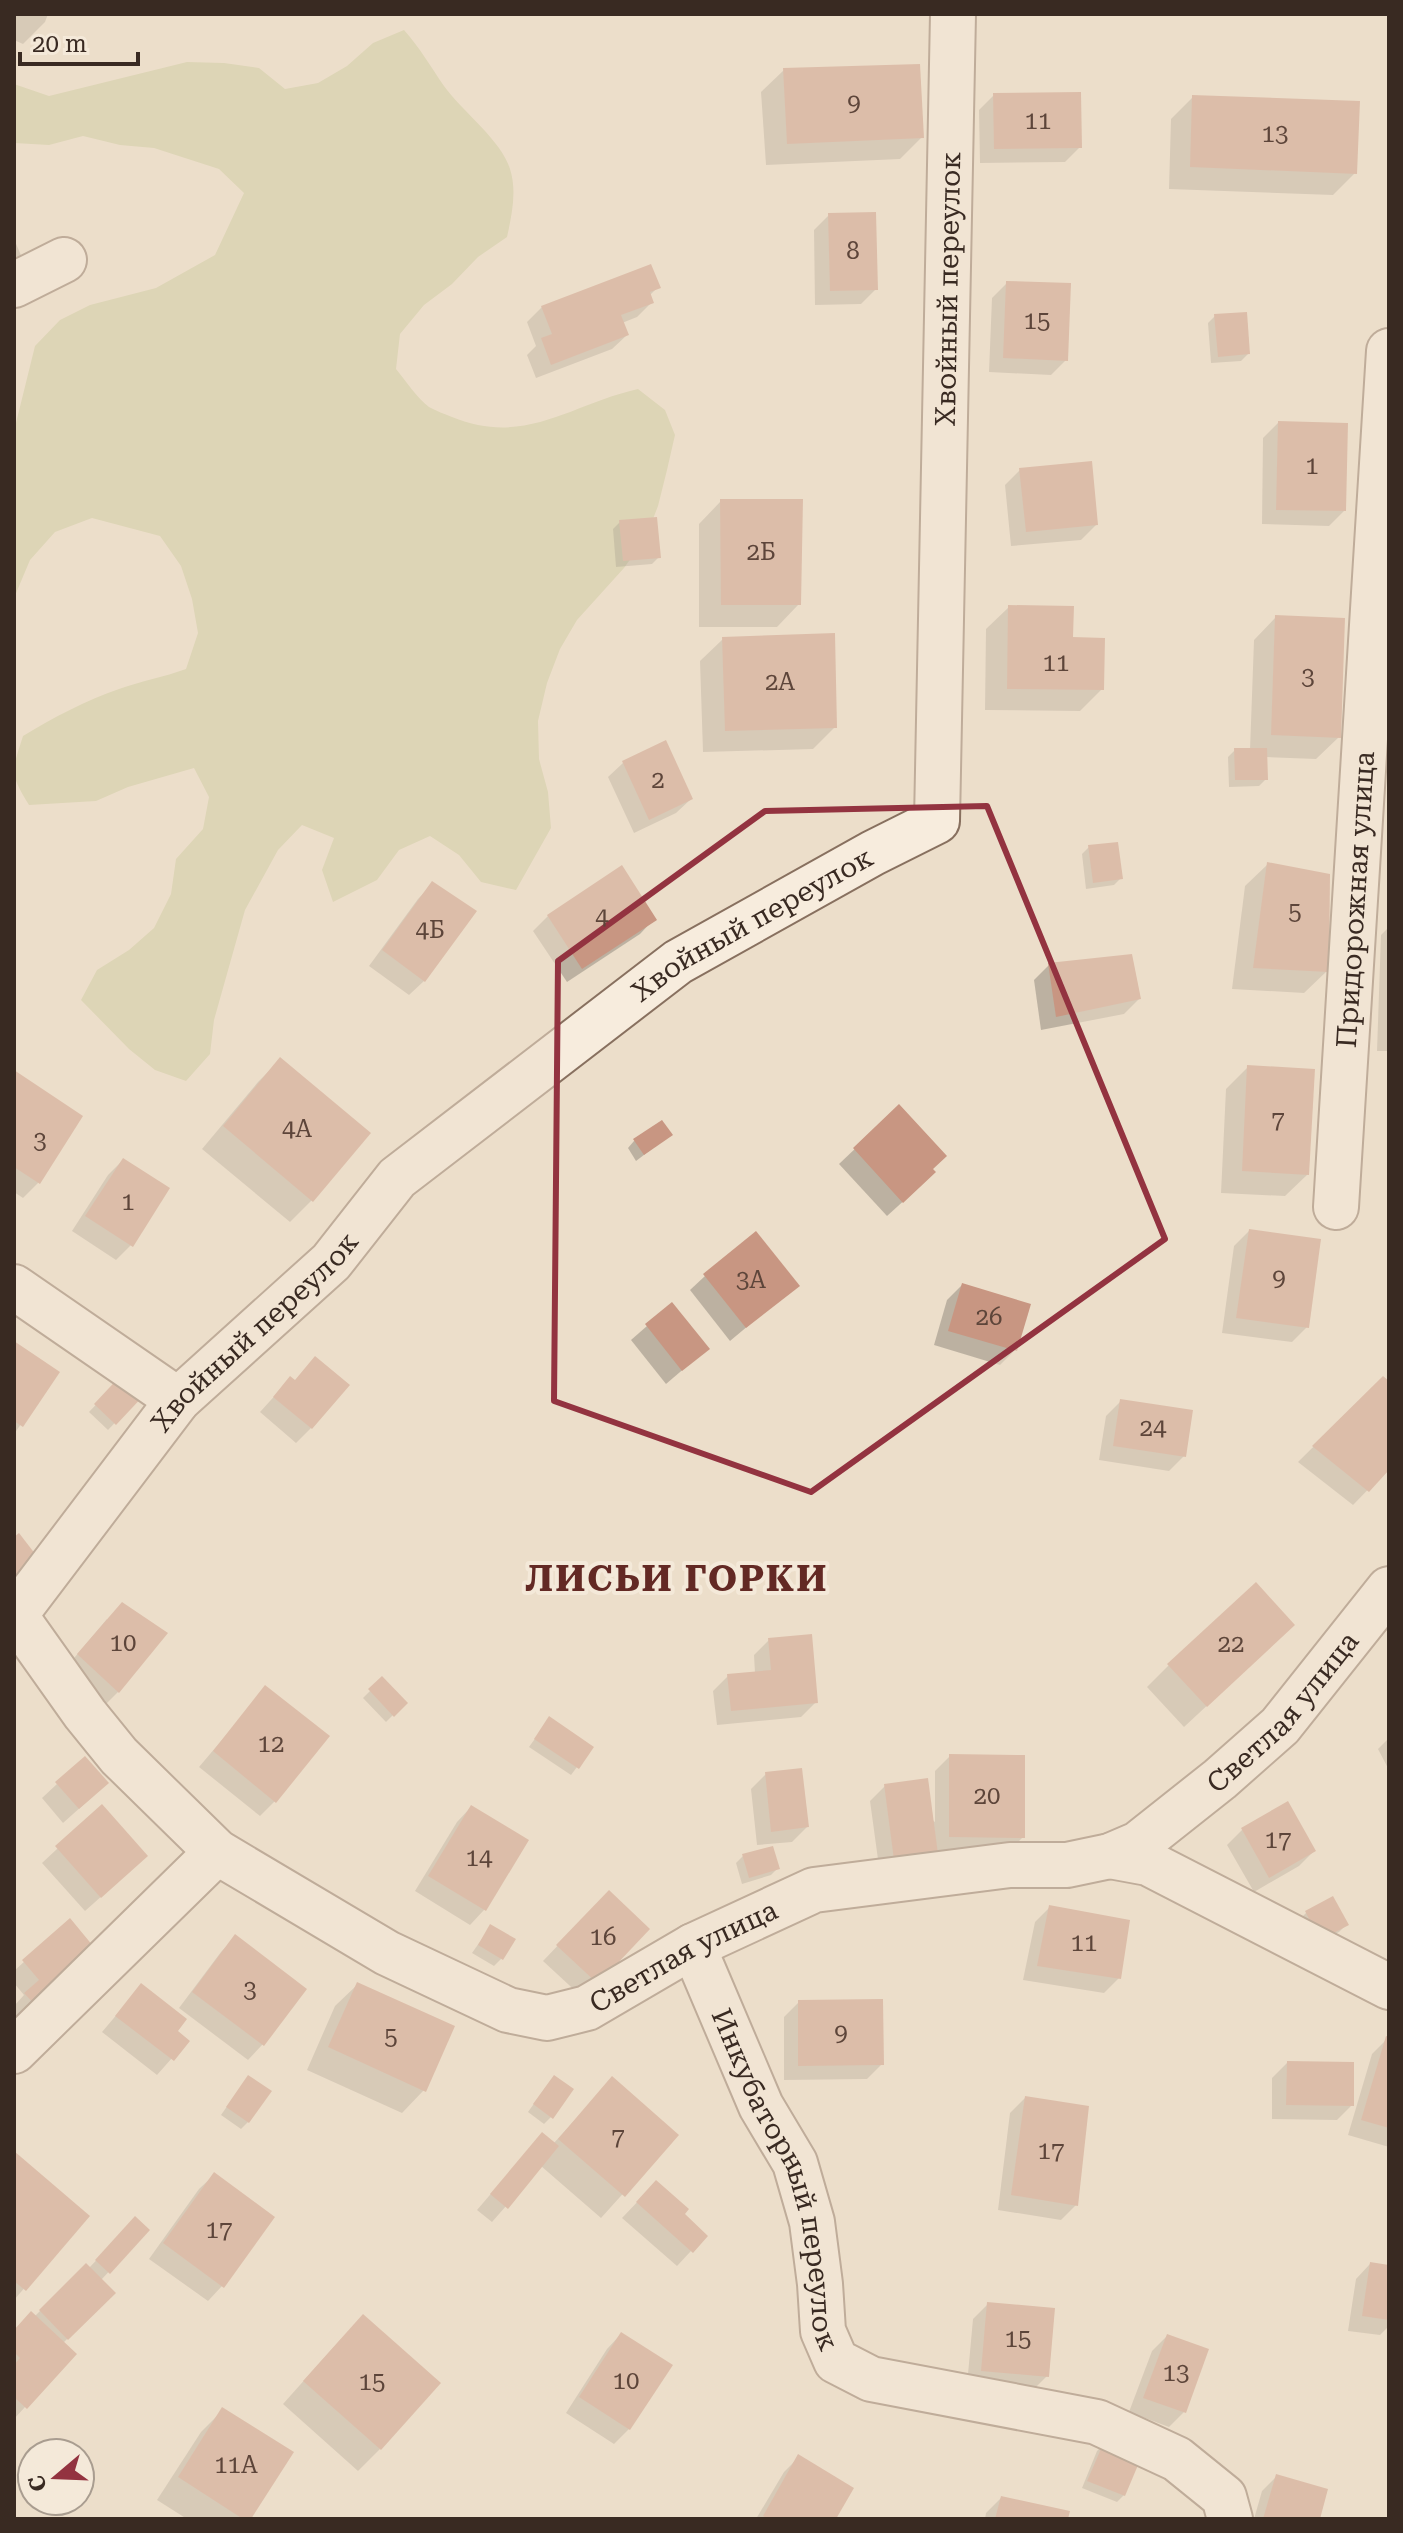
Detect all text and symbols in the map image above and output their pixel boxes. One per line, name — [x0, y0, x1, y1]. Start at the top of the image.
scale bar — [20, 16, 138, 66]
text: 20 m — [32, 30, 87, 58]
house number: 9 — [847, 89, 861, 117]
house number: 11 — [1025, 107, 1051, 135]
house number: 13 — [1262, 120, 1288, 148]
street label: Хвойный переулок — [929, 151, 967, 427]
house number: 8 — [846, 237, 860, 265]
house number: 15 — [1024, 307, 1050, 335]
house number: 1 — [1305, 452, 1319, 480]
house number: 2Б — [747, 538, 775, 566]
house number: 11 — [1043, 649, 1069, 677]
house number: 3 — [1301, 663, 1315, 691]
house number: 2А — [765, 668, 795, 696]
street label: Придорожная улица — [1330, 750, 1381, 1049]
house number: 2 — [651, 766, 665, 794]
street label: Хвойный переулок — [625, 840, 879, 1009]
house number: 5 — [1288, 898, 1302, 926]
house number: 4 — [595, 903, 609, 931]
house number: 4Б — [416, 916, 444, 944]
house number: 7 — [1271, 1106, 1285, 1134]
house number: 4А — [282, 1115, 312, 1143]
house number: 3 — [33, 1127, 47, 1155]
house number: 1 — [121, 1188, 135, 1216]
street label: Хвойный переулок — [144, 1225, 365, 1438]
house number: 9 — [1272, 1264, 1286, 1292]
house number: 3А — [736, 1266, 766, 1294]
house number: 26 — [976, 1303, 1002, 1331]
house number: 24 — [1140, 1414, 1167, 1442]
district label: ЛИСЬИ ГОРКИ — [526, 1558, 828, 1600]
street label: Светлая улица — [1200, 1625, 1366, 1800]
house number: 10 — [110, 1629, 136, 1657]
house number: 22 — [1218, 1630, 1244, 1658]
house number: 12 — [258, 1730, 284, 1758]
house number: 20 — [974, 1782, 1000, 1810]
house number: 17 — [1265, 1826, 1291, 1854]
house number: 14 — [466, 1844, 493, 1872]
street label: Светлая улица — [584, 1893, 783, 2020]
house number: 16 — [590, 1923, 616, 1951]
house number: 11 — [1071, 1929, 1097, 1957]
house number: 3 — [243, 1976, 257, 2004]
street label: Инкубаторный переулок — [705, 2004, 845, 2356]
house number: 9 — [834, 2019, 848, 2047]
house number: 5 — [384, 2023, 398, 2051]
house number: 7 — [611, 2123, 625, 2151]
house number: 17 — [1038, 2137, 1064, 2165]
house number: 17 — [206, 2216, 232, 2244]
house number: 15 — [1005, 2325, 1031, 2353]
house number: 13 — [1163, 2359, 1189, 2387]
house number: 10 — [613, 2367, 639, 2395]
house number: 15 — [359, 2368, 385, 2396]
north arrow — [16, 2437, 96, 2517]
house number: 11А — [214, 2451, 258, 2479]
text: С — [23, 2472, 52, 2495]

